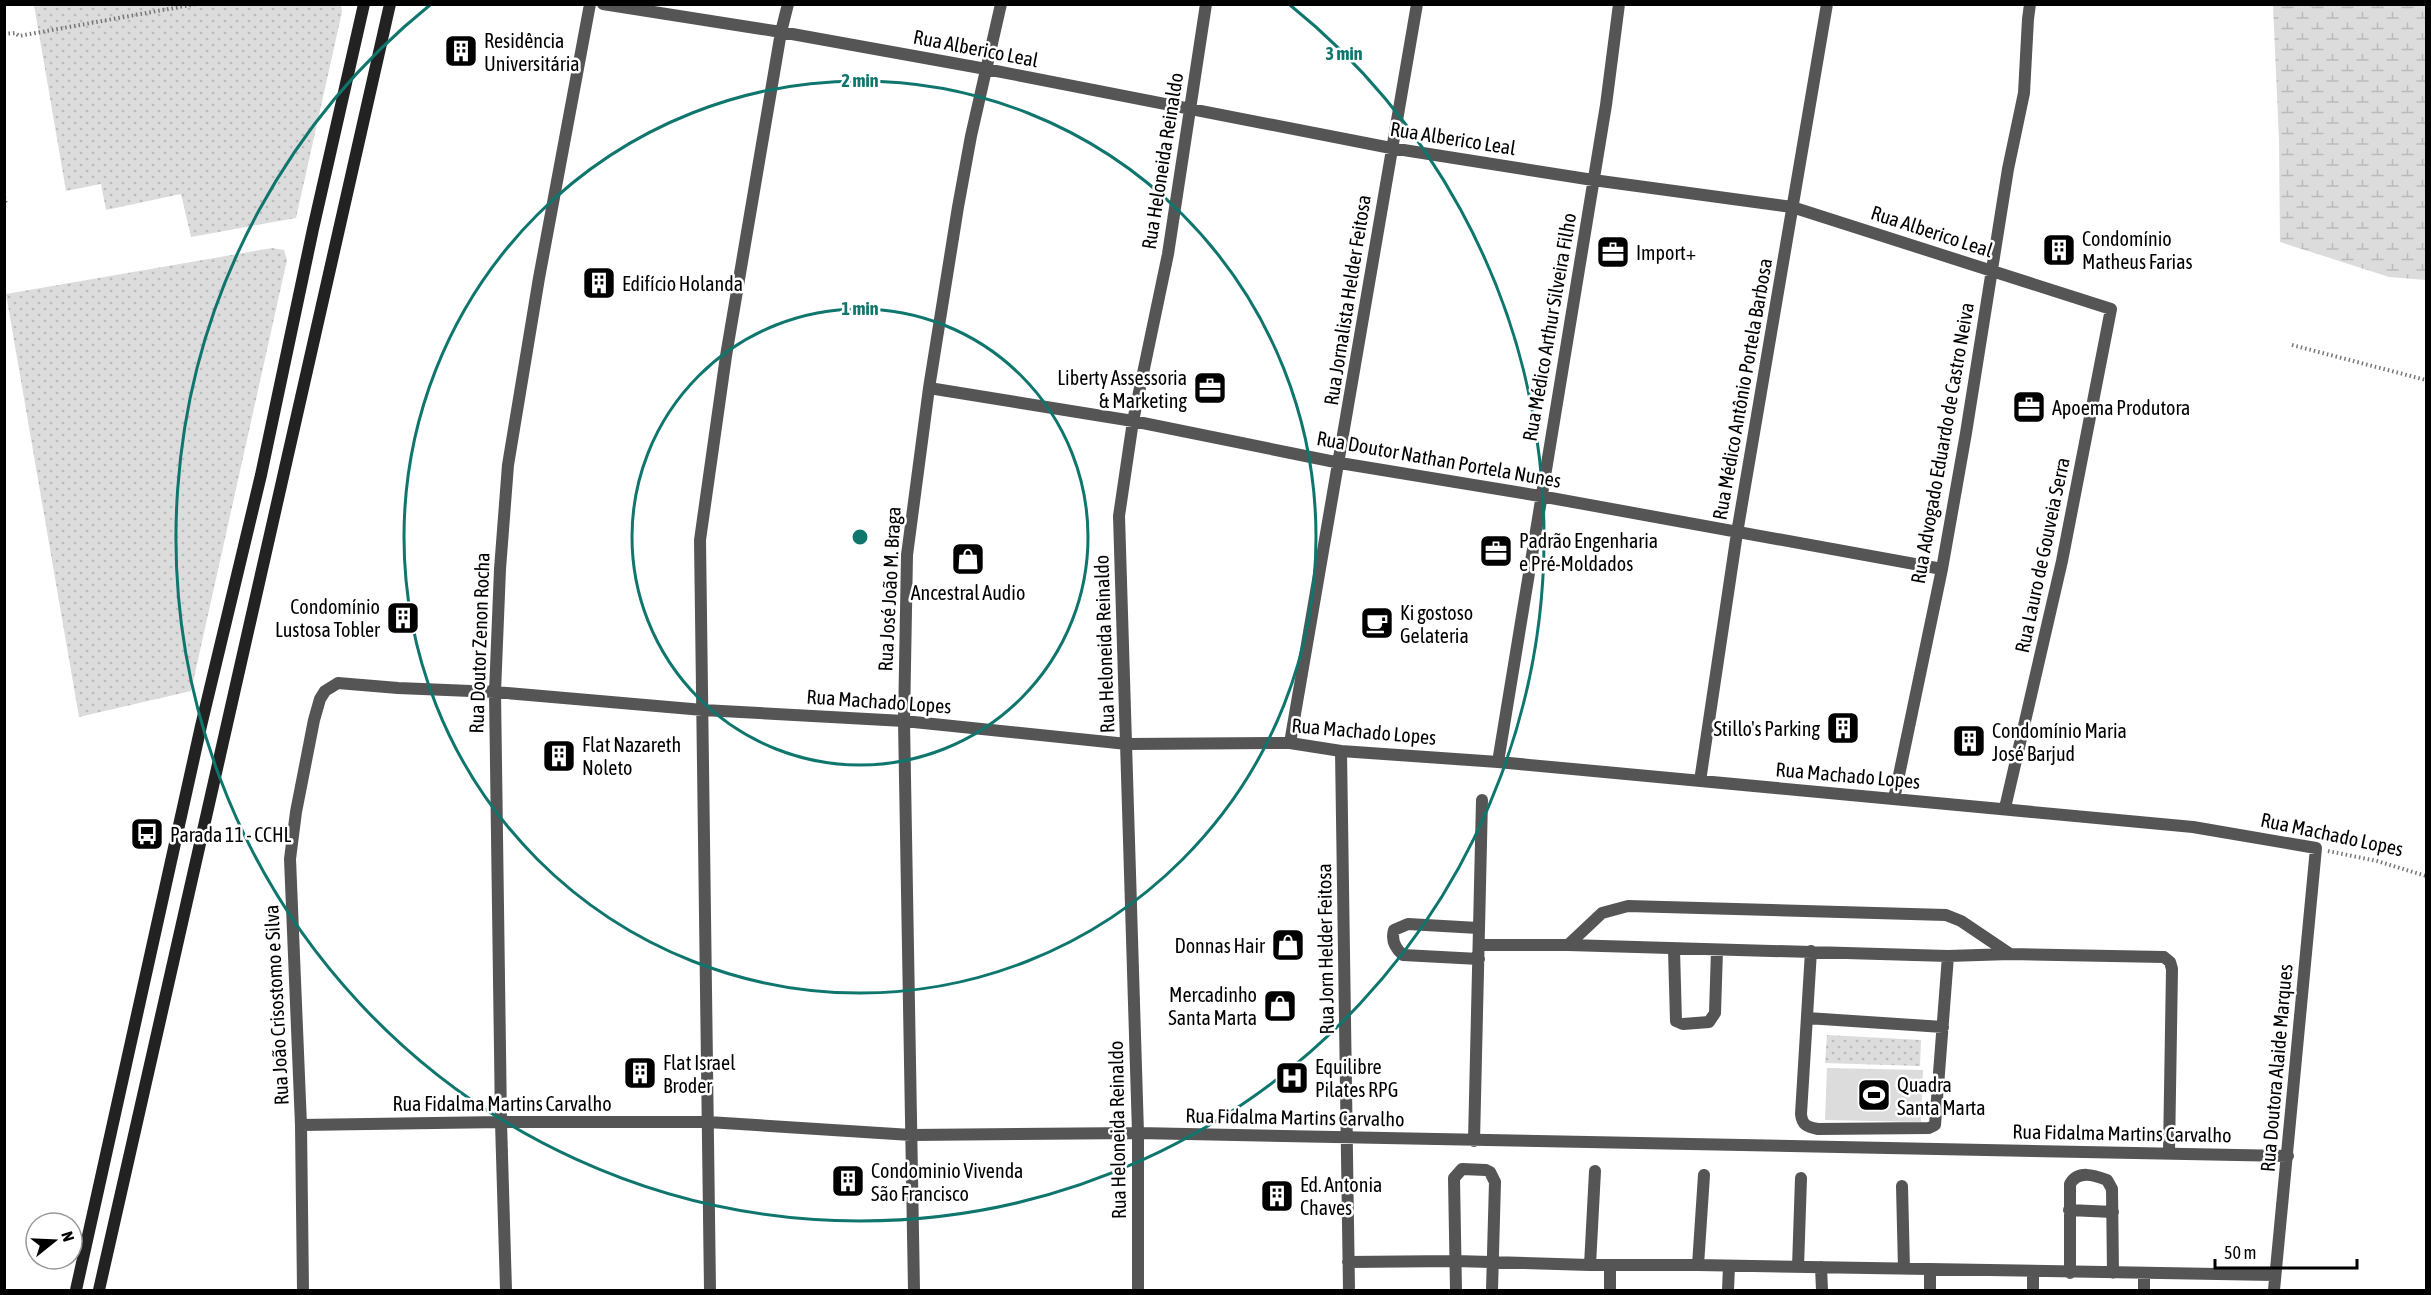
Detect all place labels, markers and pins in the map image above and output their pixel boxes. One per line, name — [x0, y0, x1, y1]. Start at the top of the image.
place label: Residência Universitária — [484, 29, 580, 75]
building icon: Residência Universitária — [443, 33, 479, 69]
place label: Condomínio Matheus Farias — [2082, 227, 2193, 273]
building icon: Condomínio Matheus Farias — [2041, 232, 2077, 268]
office icon: Import+ — [1595, 234, 1631, 270]
place label: Import+ — [1636, 241, 1696, 264]
building icon: Edifício Holanda — [581, 265, 617, 301]
place label: Edifício Holanda — [622, 272, 743, 295]
place label: Liberty Assessoria & Marketing — [1057, 366, 1187, 412]
office icon: Liberty Assessoria & Marketing — [1192, 370, 1228, 406]
office icon: Apoema Produtora — [2011, 389, 2047, 425]
place label: Apoema Produtora — [2052, 396, 2190, 419]
centre of rings — [850, 527, 870, 547]
place label: Padrão Engenharia e Pré-Moldados — [1519, 529, 1658, 575]
office icon: Padrão Engenharia e Pré-Moldados — [1478, 533, 1514, 569]
shop icon: Ancestral Audio — [950, 541, 986, 577]
place label: Ancestral Audio — [911, 581, 1025, 604]
place label: Condomínio Lustosa Tobler — [275, 595, 381, 641]
building icon: Condomínio Lustosa Tobler — [385, 600, 421, 636]
place label: Ki gostoso Gelateria — [1400, 601, 1473, 647]
cafe icon: Ki gostoso Gelateria — [1359, 605, 1395, 641]
building icon: Stillo's Parking — [1825, 710, 1861, 746]
place label: Stillo's Parking — [1713, 717, 1820, 740]
place label: Condomínio Maria José Barjud — [1992, 719, 2127, 765]
building icon: Condomínio Maria José Barjud — [1951, 723, 1987, 759]
place label: Flat Nazareth Noleto — [582, 733, 681, 779]
building icon: Flat Nazareth Noleto — [541, 738, 577, 774]
bus stop icon: Parada 11 - CCHL — [129, 816, 165, 852]
place label: Parada 11 - CCHL — [170, 823, 292, 846]
shop icon: Donnas Hair — [1270, 927, 1306, 963]
place label: Donnas Hair — [1174, 934, 1266, 957]
place label: Mercadinho Santa Marta — [1168, 983, 1257, 1029]
shop icon: Mercadinho Santa Marta — [1262, 988, 1298, 1024]
place label: Flat Israel Broder — [663, 1051, 736, 1097]
building icon: Flat Israel Broder — [622, 1055, 658, 1091]
place label: Equilibre Pilates RPG — [1315, 1055, 1398, 1101]
hospital icon: Equilibre Pilates RPG — [1274, 1060, 1310, 1096]
place label: Quadra Santa Marta — [1897, 1073, 1986, 1119]
sports icon: Quadra Santa Marta — [1856, 1077, 1892, 1113]
place label: Condominio Vivenda São Francisco — [871, 1159, 1023, 1205]
building icon: Condominio Vivenda São Francisco — [830, 1163, 866, 1199]
place label: Ed. Antonia Chaves — [1300, 1173, 1382, 1219]
building icon: Ed. Antonia Chaves — [1259, 1178, 1295, 1214]

